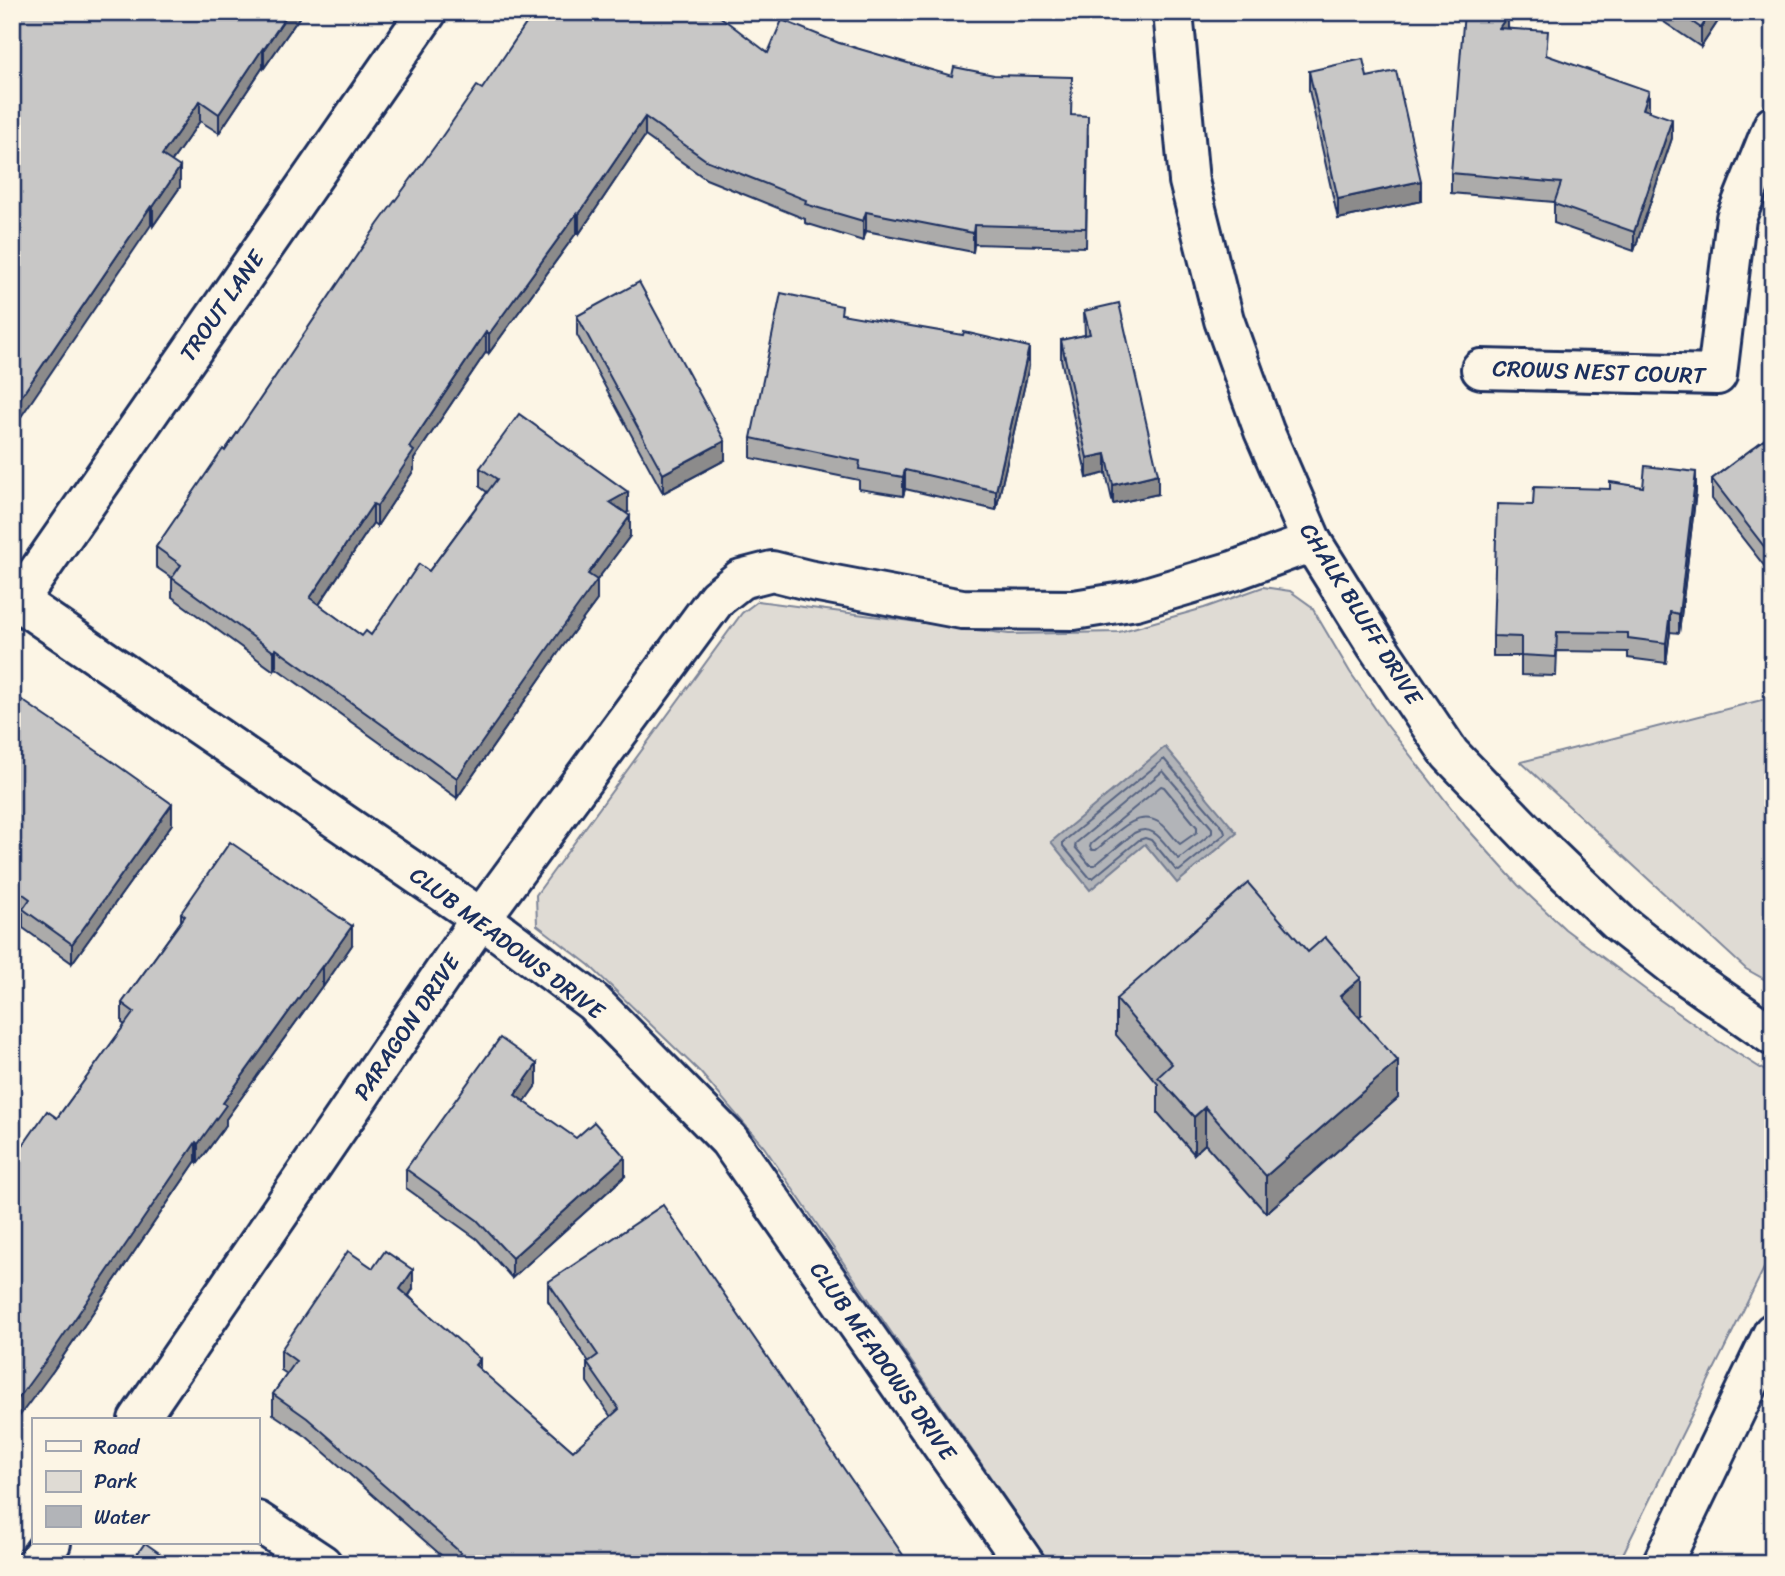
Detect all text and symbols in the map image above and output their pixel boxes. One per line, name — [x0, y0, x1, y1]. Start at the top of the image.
street label: TROUT LANE — [168, 241, 276, 370]
street label: CROWS NEST COURT — [1492, 348, 1707, 396]
street label: CHALK BLUFF DRIVE — [1288, 515, 1434, 715]
street label: CLUB MEADOWS DRIVE — [400, 856, 614, 1031]
street label: PARAGON DRIVE — [342, 944, 472, 1109]
street label: CLUB MEADOWS DRIVE — [799, 1253, 968, 1470]
legend — [32, 1418, 259, 1544]
text: Road — [94, 1428, 141, 1466]
text: Park — [94, 1462, 137, 1500]
text: Water — [94, 1498, 151, 1536]

